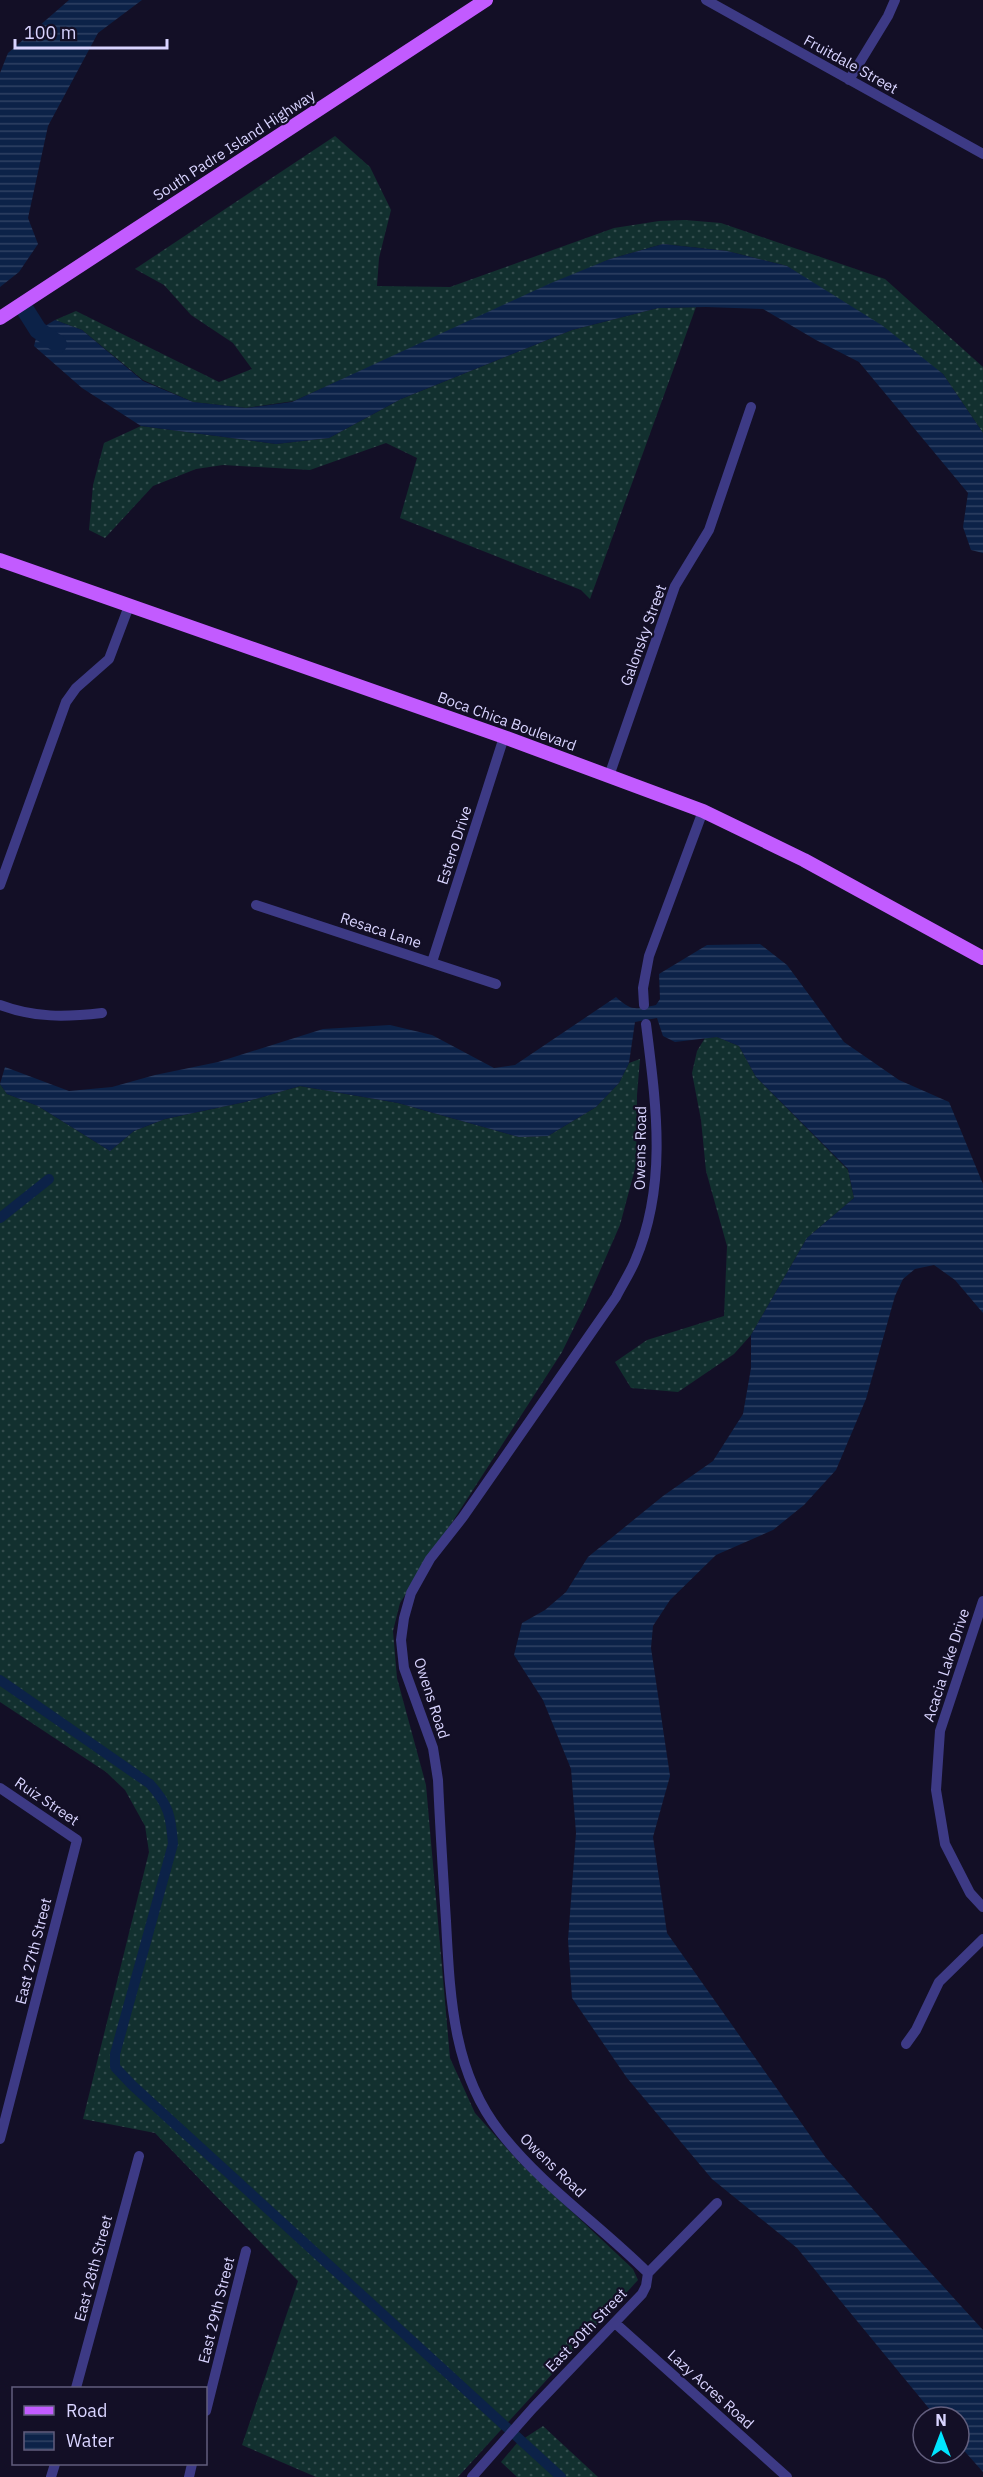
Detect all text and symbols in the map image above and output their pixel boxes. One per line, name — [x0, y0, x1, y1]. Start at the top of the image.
scale bar — [15, 12, 166, 50]
text: 100 m — [24, 21, 76, 44]
street label: Fruitdale Street — [801, 30, 901, 98]
street label: South Padre Island Highway — [149, 85, 319, 205]
street label: Galonsky Street — [616, 582, 670, 688]
street label: Boca Chica Boulevard — [435, 687, 579, 755]
street label: Estero Drive — [432, 803, 476, 887]
street label: Resaca Lane — [338, 908, 424, 952]
street label: Owens Road — [630, 1106, 650, 1190]
street label: Acacia Lake Drive — [919, 1606, 973, 1724]
street label: Owens Road — [410, 1655, 454, 1741]
street label: Ruiz Street — [11, 1773, 83, 1829]
street label: East 27th Street — [11, 1896, 55, 2006]
street label: Owens Road — [516, 2129, 590, 2201]
street label: East 28th Street — [70, 2213, 116, 2323]
street label: East 29th Street — [194, 2255, 238, 2365]
street label: East 30th Street — [541, 2284, 631, 2376]
street label: Lazy Acres Road — [664, 2345, 758, 2433]
legend — [12, 2387, 207, 2465]
text: Road — [66, 2399, 107, 2422]
north arrow — [911, 2405, 971, 2465]
text: N — [935, 2410, 947, 2430]
text: Water — [66, 2429, 115, 2452]

